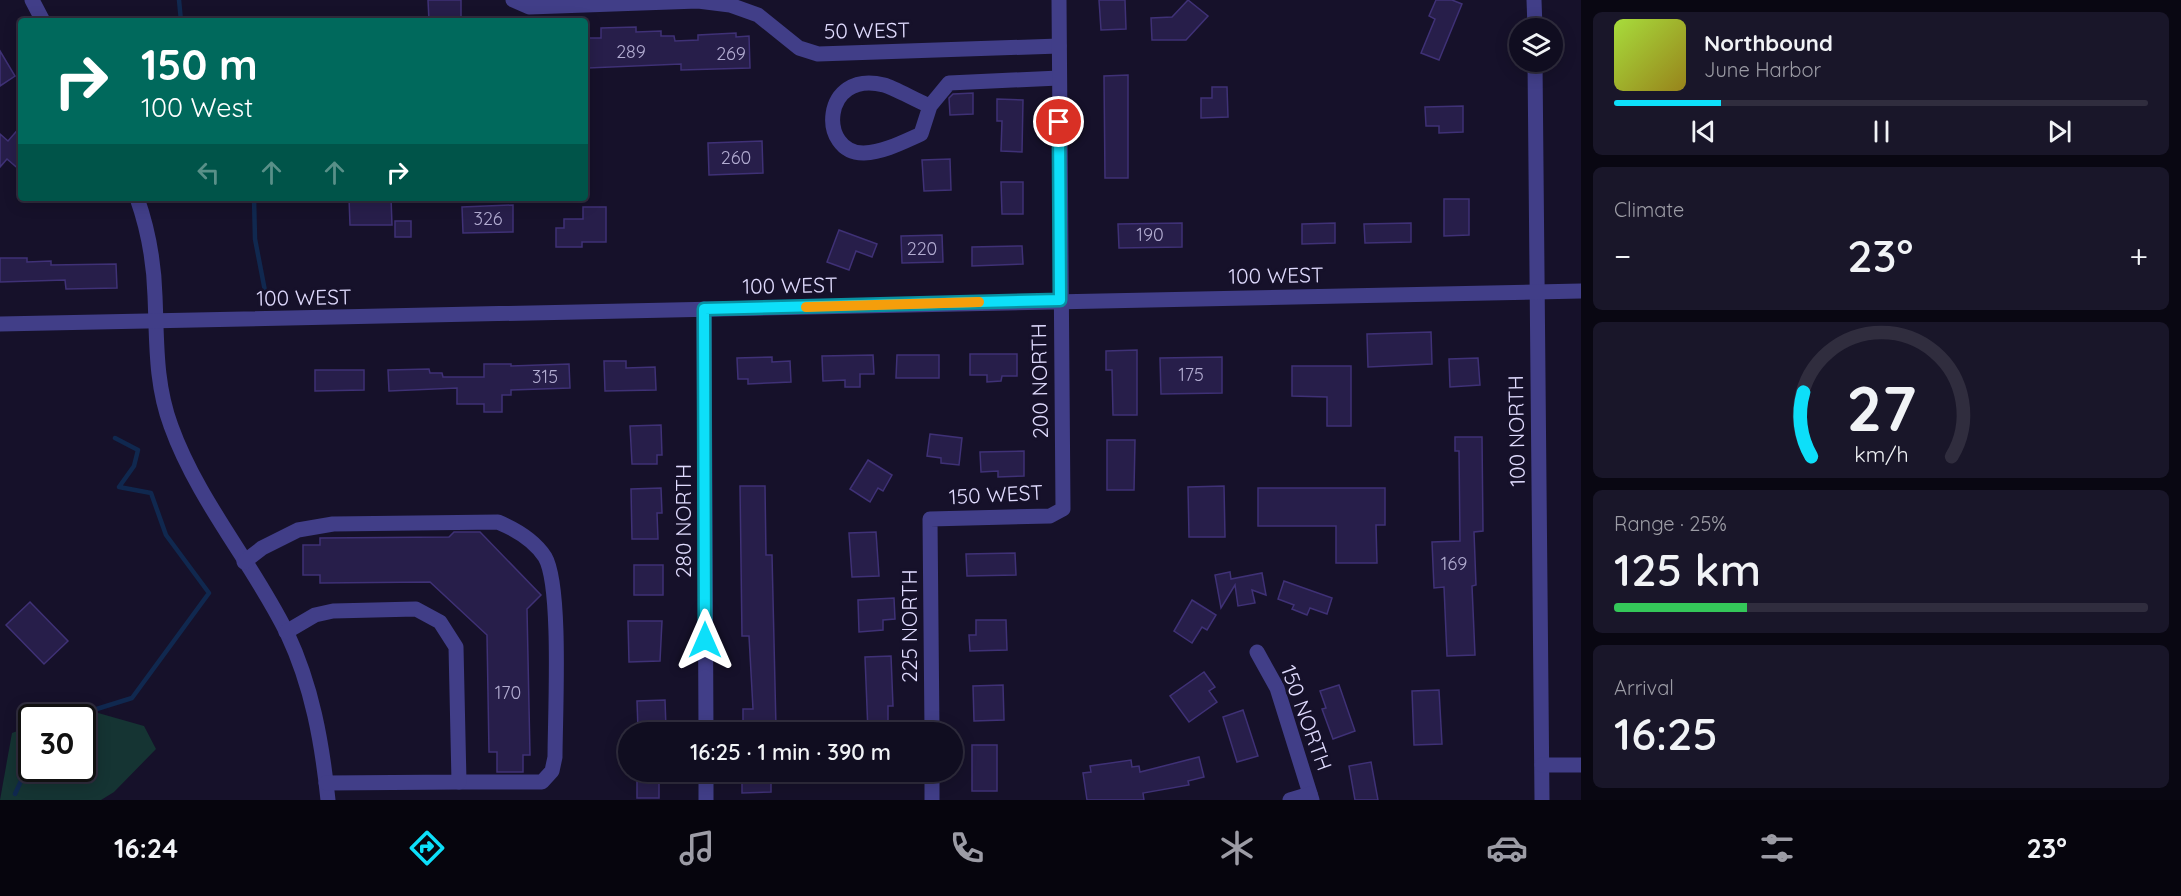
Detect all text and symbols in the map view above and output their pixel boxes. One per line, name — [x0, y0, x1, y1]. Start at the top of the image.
street label: 50 WEST — [824, 16, 910, 44]
map controls — [1509, 18, 1563, 72]
button: layers — [1509, 18, 1563, 72]
text: Northbound — [1704, 29, 1833, 57]
text: 150 m — [141, 38, 258, 91]
house number: 289 — [616, 40, 646, 63]
icon: right — [42, 42, 120, 120]
house number: 269 — [716, 42, 746, 65]
text: June Harbor — [1704, 57, 1821, 82]
text: 100 West — [141, 90, 253, 124]
pin — [1033, 96, 1084, 147]
icon: arrive — [1042, 105, 1075, 138]
icon: previous — [1687, 115, 1720, 148]
icon: pause — [1865, 115, 1898, 148]
icon: next — [2043, 115, 2076, 148]
house number: 260 — [721, 146, 751, 169]
icon: left — [192, 156, 225, 189]
icon: ahead — [255, 156, 288, 189]
icon: ahead — [318, 156, 351, 189]
icon: right — [381, 156, 414, 189]
text: Climate — [1614, 197, 1684, 222]
house number: 326 — [473, 207, 503, 230]
house number: 190 — [1136, 223, 1164, 246]
text: 23° — [1847, 227, 1913, 283]
text: − — [1614, 235, 1631, 276]
text: + — [2129, 235, 2148, 276]
house number: 220 — [907, 237, 937, 260]
street label: 100 WEST — [1228, 261, 1324, 289]
street label: 100 WEST — [742, 271, 838, 299]
street label: 100 WEST — [256, 283, 352, 311]
street label: 200 NORTH — [1025, 323, 1053, 439]
house number: 175 — [1178, 363, 1204, 386]
house number: 315 — [532, 365, 558, 388]
text: 27 — [1846, 369, 1916, 447]
street label: 100 NORTH — [1502, 375, 1530, 487]
text: km/h — [1854, 441, 1908, 467]
street label: 280 NORTH — [670, 464, 696, 578]
street label: 150 WEST — [948, 479, 1044, 509]
text: Range · 25% — [1614, 511, 1727, 536]
text: 125 km — [1614, 541, 1761, 597]
house number: 169 — [1441, 552, 1467, 575]
street label: 225 NORTH — [896, 569, 922, 683]
position arrow — [673, 608, 737, 672]
street label: 150 NORTH — [1276, 661, 1338, 774]
text: Arrival — [1614, 675, 1674, 700]
house number: 170 — [495, 681, 521, 704]
speed limit sign: 30 — [18, 704, 96, 782]
text: 16:25 — [1614, 705, 1718, 761]
text: 16:25 · 1 min · 390 m — [690, 738, 891, 766]
icon: directions — [406, 827, 448, 869]
icon: music — [676, 827, 718, 869]
icon: phone — [946, 827, 988, 869]
icon: climate — [1216, 827, 1258, 869]
icon: car — [1486, 827, 1528, 869]
icon: filters — [1756, 827, 1798, 869]
text: 16:24 — [114, 831, 178, 865]
text: 23° — [2026, 831, 2067, 865]

